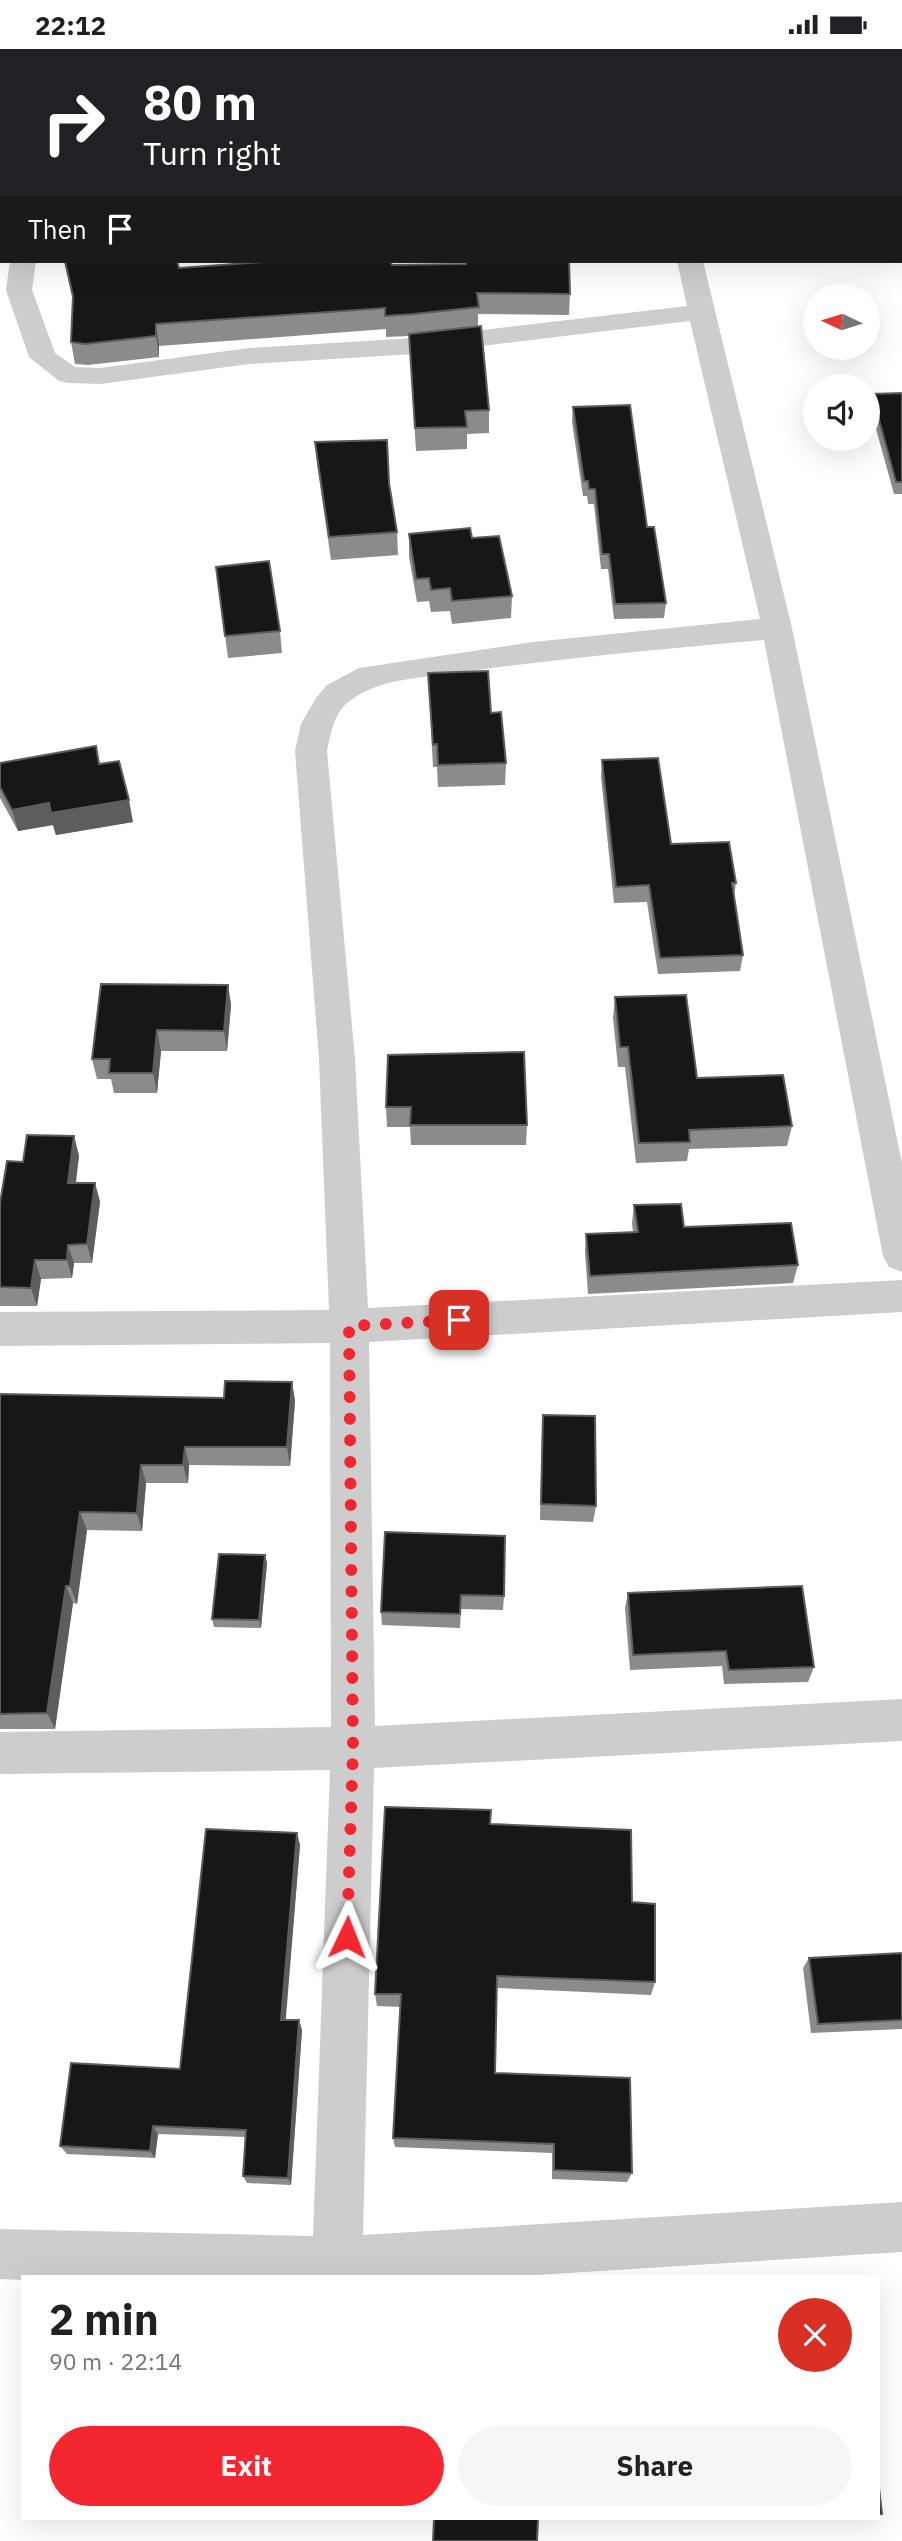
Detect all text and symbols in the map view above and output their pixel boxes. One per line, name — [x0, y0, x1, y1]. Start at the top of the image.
text: 22:12 — [35, 8, 106, 42]
text: 80 m — [143, 70, 257, 133]
icon: right — [28, 77, 119, 168]
text: Turn right — [143, 132, 281, 174]
icon: arrive — [101, 210, 139, 248]
text: Then — [28, 212, 87, 246]
north arrow — [803, 283, 880, 361]
map controls — [803, 283, 880, 451]
button: sound — [803, 374, 880, 451]
pin — [429, 1290, 489, 1350]
icon: arrive — [440, 1301, 478, 1339]
position arrow — [310, 1900, 384, 1974]
text: 2 min — [49, 2292, 159, 2347]
button: close — [778, 2298, 852, 2372]
text: 90 m · 22:14 — [49, 2346, 182, 2376]
button: Exit — [49, 2426, 444, 2506]
button: Share — [458, 2426, 852, 2506]

